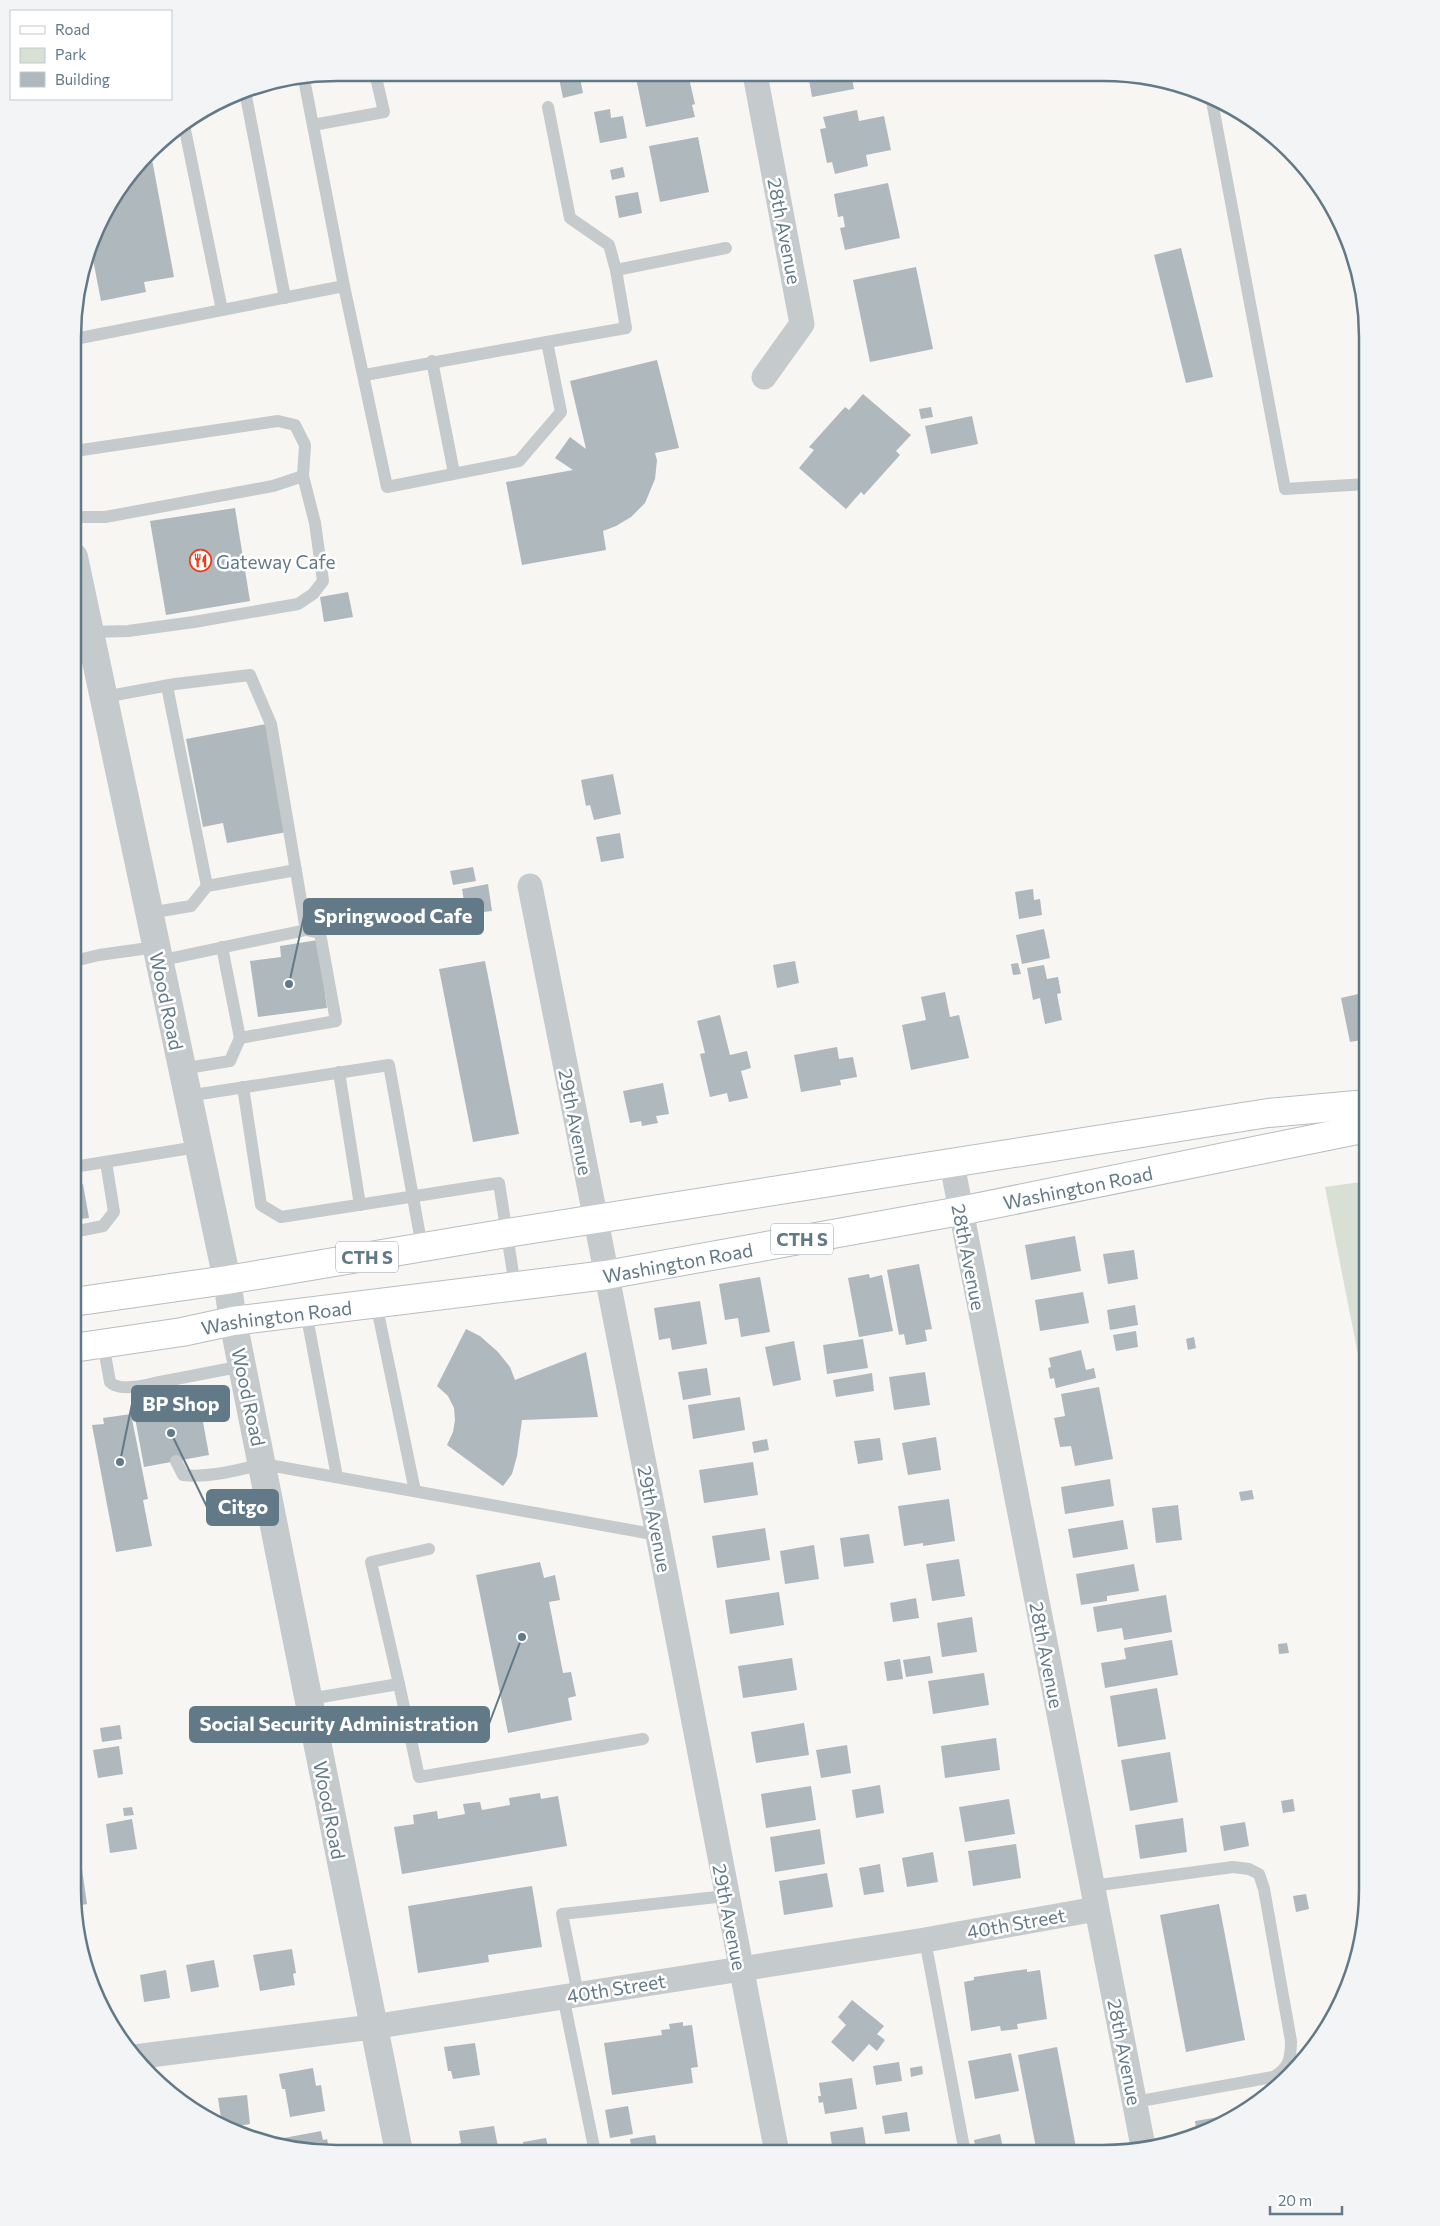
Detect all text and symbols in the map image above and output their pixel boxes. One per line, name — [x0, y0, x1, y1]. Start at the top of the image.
legend — [10, 10, 172, 100]
text: Road — [55, 20, 90, 38]
text: Park — [55, 45, 86, 63]
text: Building — [55, 70, 110, 88]
street label: 28th Avenue — [763, 176, 807, 286]
restaurant icon: Gateway Cafe — [188, 549, 212, 573]
place label: Gateway Cafe — [216, 550, 336, 573]
callout: Springwood Cafe — [304, 899, 483, 934]
text: Springwood Cafe — [314, 903, 472, 927]
street label: Wood Road — [145, 950, 189, 1052]
street label: 29th Avenue — [554, 1067, 598, 1177]
street label: Washington Road — [1001, 1161, 1154, 1213]
street label: 28th Avenue — [947, 1202, 991, 1312]
road number: CTH S — [771, 1224, 833, 1254]
street label: Washington Road — [601, 1237, 754, 1287]
road number: CTH S — [336, 1242, 398, 1272]
street label: Washington Road — [199, 1295, 353, 1339]
street label: Wood Road — [227, 1346, 271, 1448]
callout: BP Shop — [132, 1386, 229, 1421]
text: BP Shop — [142, 1391, 220, 1415]
street label: 29th Avenue — [633, 1464, 677, 1574]
callout: Citgo — [207, 1490, 278, 1525]
text: Citgo — [218, 1494, 268, 1518]
street label: 28th Avenue — [1025, 1600, 1069, 1710]
callout: Social Security Administration — [190, 1707, 489, 1742]
text: Social Security Administration — [199, 1711, 479, 1735]
street label: Wood Road — [309, 1759, 351, 1861]
street label: 29th Avenue — [708, 1862, 752, 1972]
street label: 40th Street — [965, 1903, 1067, 1943]
street label: 40th Street — [565, 1969, 667, 2007]
street label: 28th Avenue — [1103, 1997, 1147, 2107]
scale bar — [1270, 2184, 1342, 2216]
text: 20 m — [1278, 2191, 1312, 2209]

